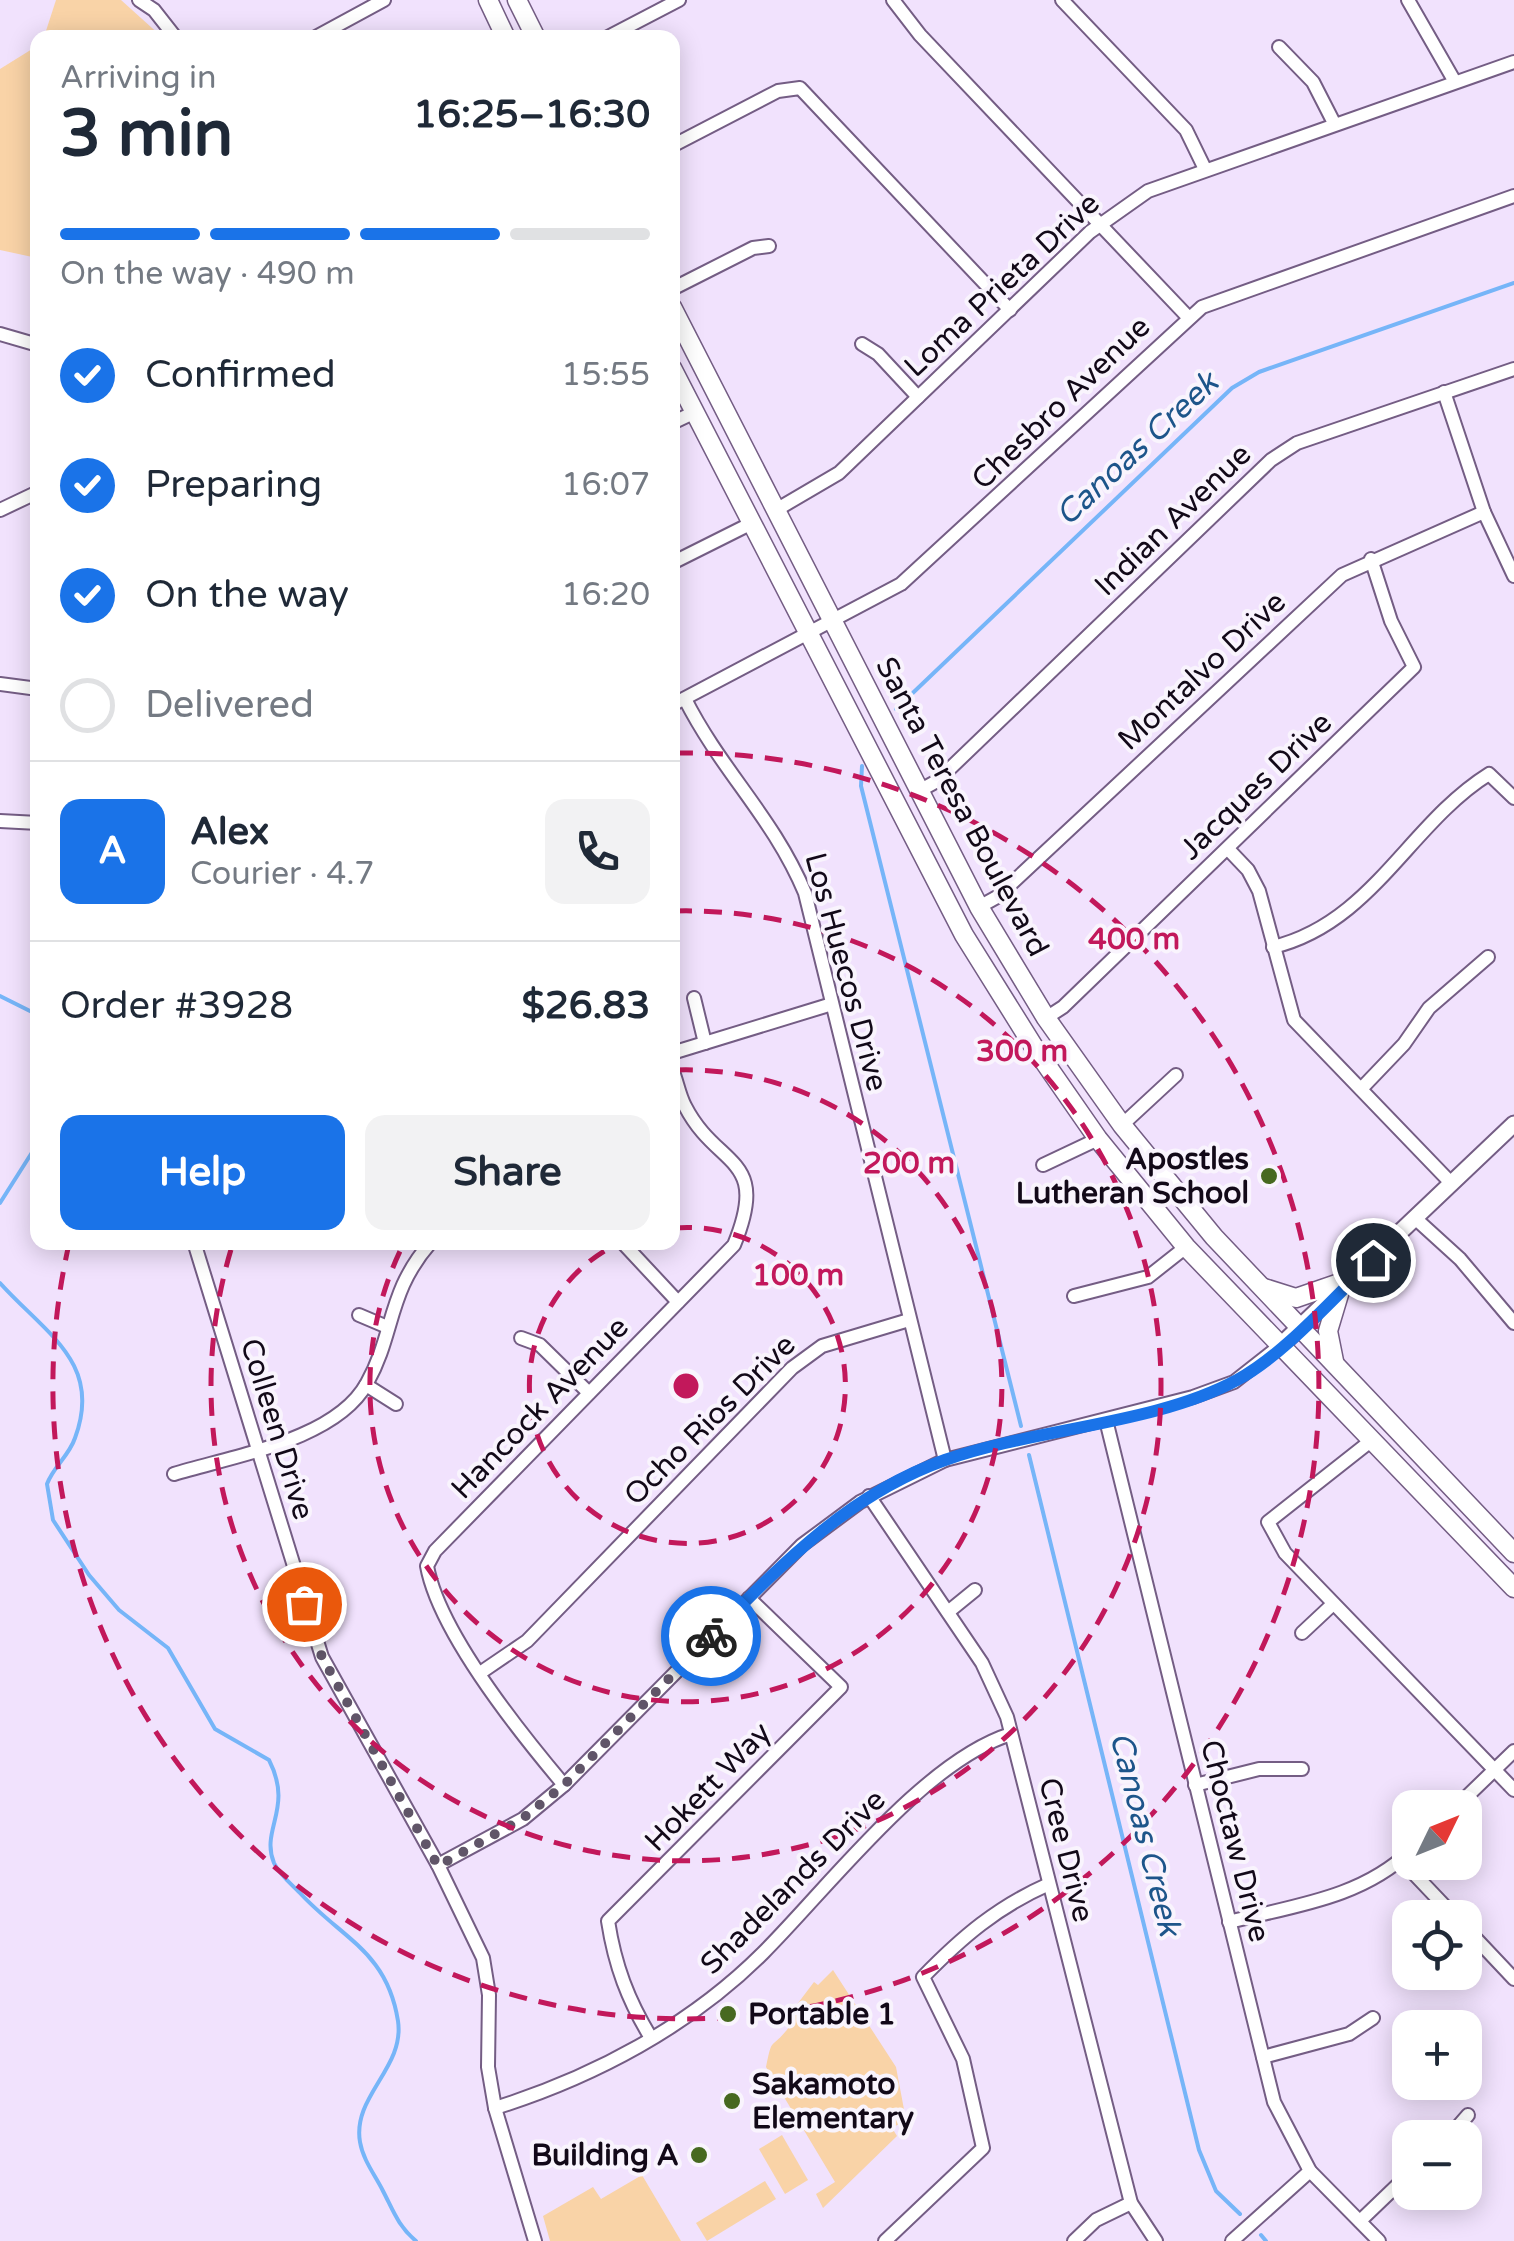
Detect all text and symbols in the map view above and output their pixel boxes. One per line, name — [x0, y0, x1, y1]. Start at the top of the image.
text: Arriving in — [60, 59, 217, 97]
text: 16:25–16:30 — [413, 92, 650, 138]
text: 3 min — [60, 95, 233, 174]
street label: Loma Prieta Drive — [897, 185, 1107, 385]
text: On the way · 490 m — [60, 255, 355, 293]
street label: Chesbro Avenue — [964, 308, 1158, 498]
icon: check — [60, 348, 115, 403]
text: Confirmed — [145, 352, 336, 398]
text: 15:55 — [561, 356, 650, 394]
water label: Canoas Creek — [1048, 362, 1228, 534]
street label: Indian Avenue — [1087, 436, 1259, 604]
icon: check — [60, 458, 115, 513]
text: Preparing — [145, 462, 322, 508]
text: 16:07 — [561, 466, 650, 504]
icon: check — [60, 568, 115, 623]
text: On the way — [145, 572, 349, 618]
text: 16:20 — [561, 576, 650, 614]
street label: Montalvo Drive — [1110, 584, 1294, 758]
street label: Santa Teresa Boulevard — [867, 651, 1057, 963]
text: Delivered — [145, 682, 314, 728]
street label: Jacques Drive — [1172, 704, 1340, 868]
button: phone — [545, 799, 650, 904]
text: Alex — [190, 809, 269, 855]
text: A — [98, 828, 127, 874]
street label: Los Huecos Drive — [796, 849, 896, 1095]
text: Courier · 4.7 — [190, 855, 374, 893]
text: 400 m — [1088, 921, 1180, 958]
text: Order #3928 — [60, 983, 293, 1029]
text: $26.83 — [521, 983, 650, 1029]
text: 300 m — [976, 1033, 1068, 1070]
button: Help — [60, 1115, 345, 1230]
button: Share — [365, 1115, 650, 1230]
place label: Apostles Lutheran School — [1016, 1141, 1249, 1212]
text: 200 m — [863, 1145, 955, 1182]
marker: Apostles Lutheran School — [1258, 1165, 1280, 1187]
pin — [1331, 1218, 1416, 1303]
icon: home — [1346, 1233, 1401, 1288]
text: 100 m — [752, 1257, 844, 1294]
street label: Hancock Avenue — [444, 1309, 636, 1507]
street label: Ocho Rios Drive — [617, 1327, 803, 1513]
street label: Colleen Drive — [232, 1334, 322, 1524]
centre of rings — [668, 1368, 704, 1404]
pin — [262, 1562, 347, 1647]
icon: bag — [277, 1577, 332, 1632]
courier — [661, 1586, 761, 1686]
icon: bike — [684, 1609, 739, 1664]
street label: Hokett Way — [637, 1714, 779, 1860]
water label: Canoas Creek — [1101, 1728, 1189, 1942]
street label: Choctaw Drive — [1192, 1736, 1278, 1946]
street label: Cree Drive — [1030, 1774, 1102, 1926]
street label: Shadelands Drive — [693, 1782, 893, 1982]
north arrow — [1392, 1790, 1482, 1880]
map controls — [1392, 1790, 1482, 2210]
button: locate — [1392, 1900, 1482, 1990]
place label: Portable 1 — [748, 1996, 896, 2033]
marker: Portable 1 — [717, 2003, 739, 2025]
button: + — [1392, 2010, 1482, 2100]
place label: Sakamoto Elementary — [752, 2066, 914, 2137]
marker: Sakamoto Elementary — [721, 2090, 743, 2112]
button: − — [1392, 2120, 1482, 2210]
place label: Building A — [531, 2137, 679, 2174]
marker: Building A — [688, 2144, 710, 2166]

